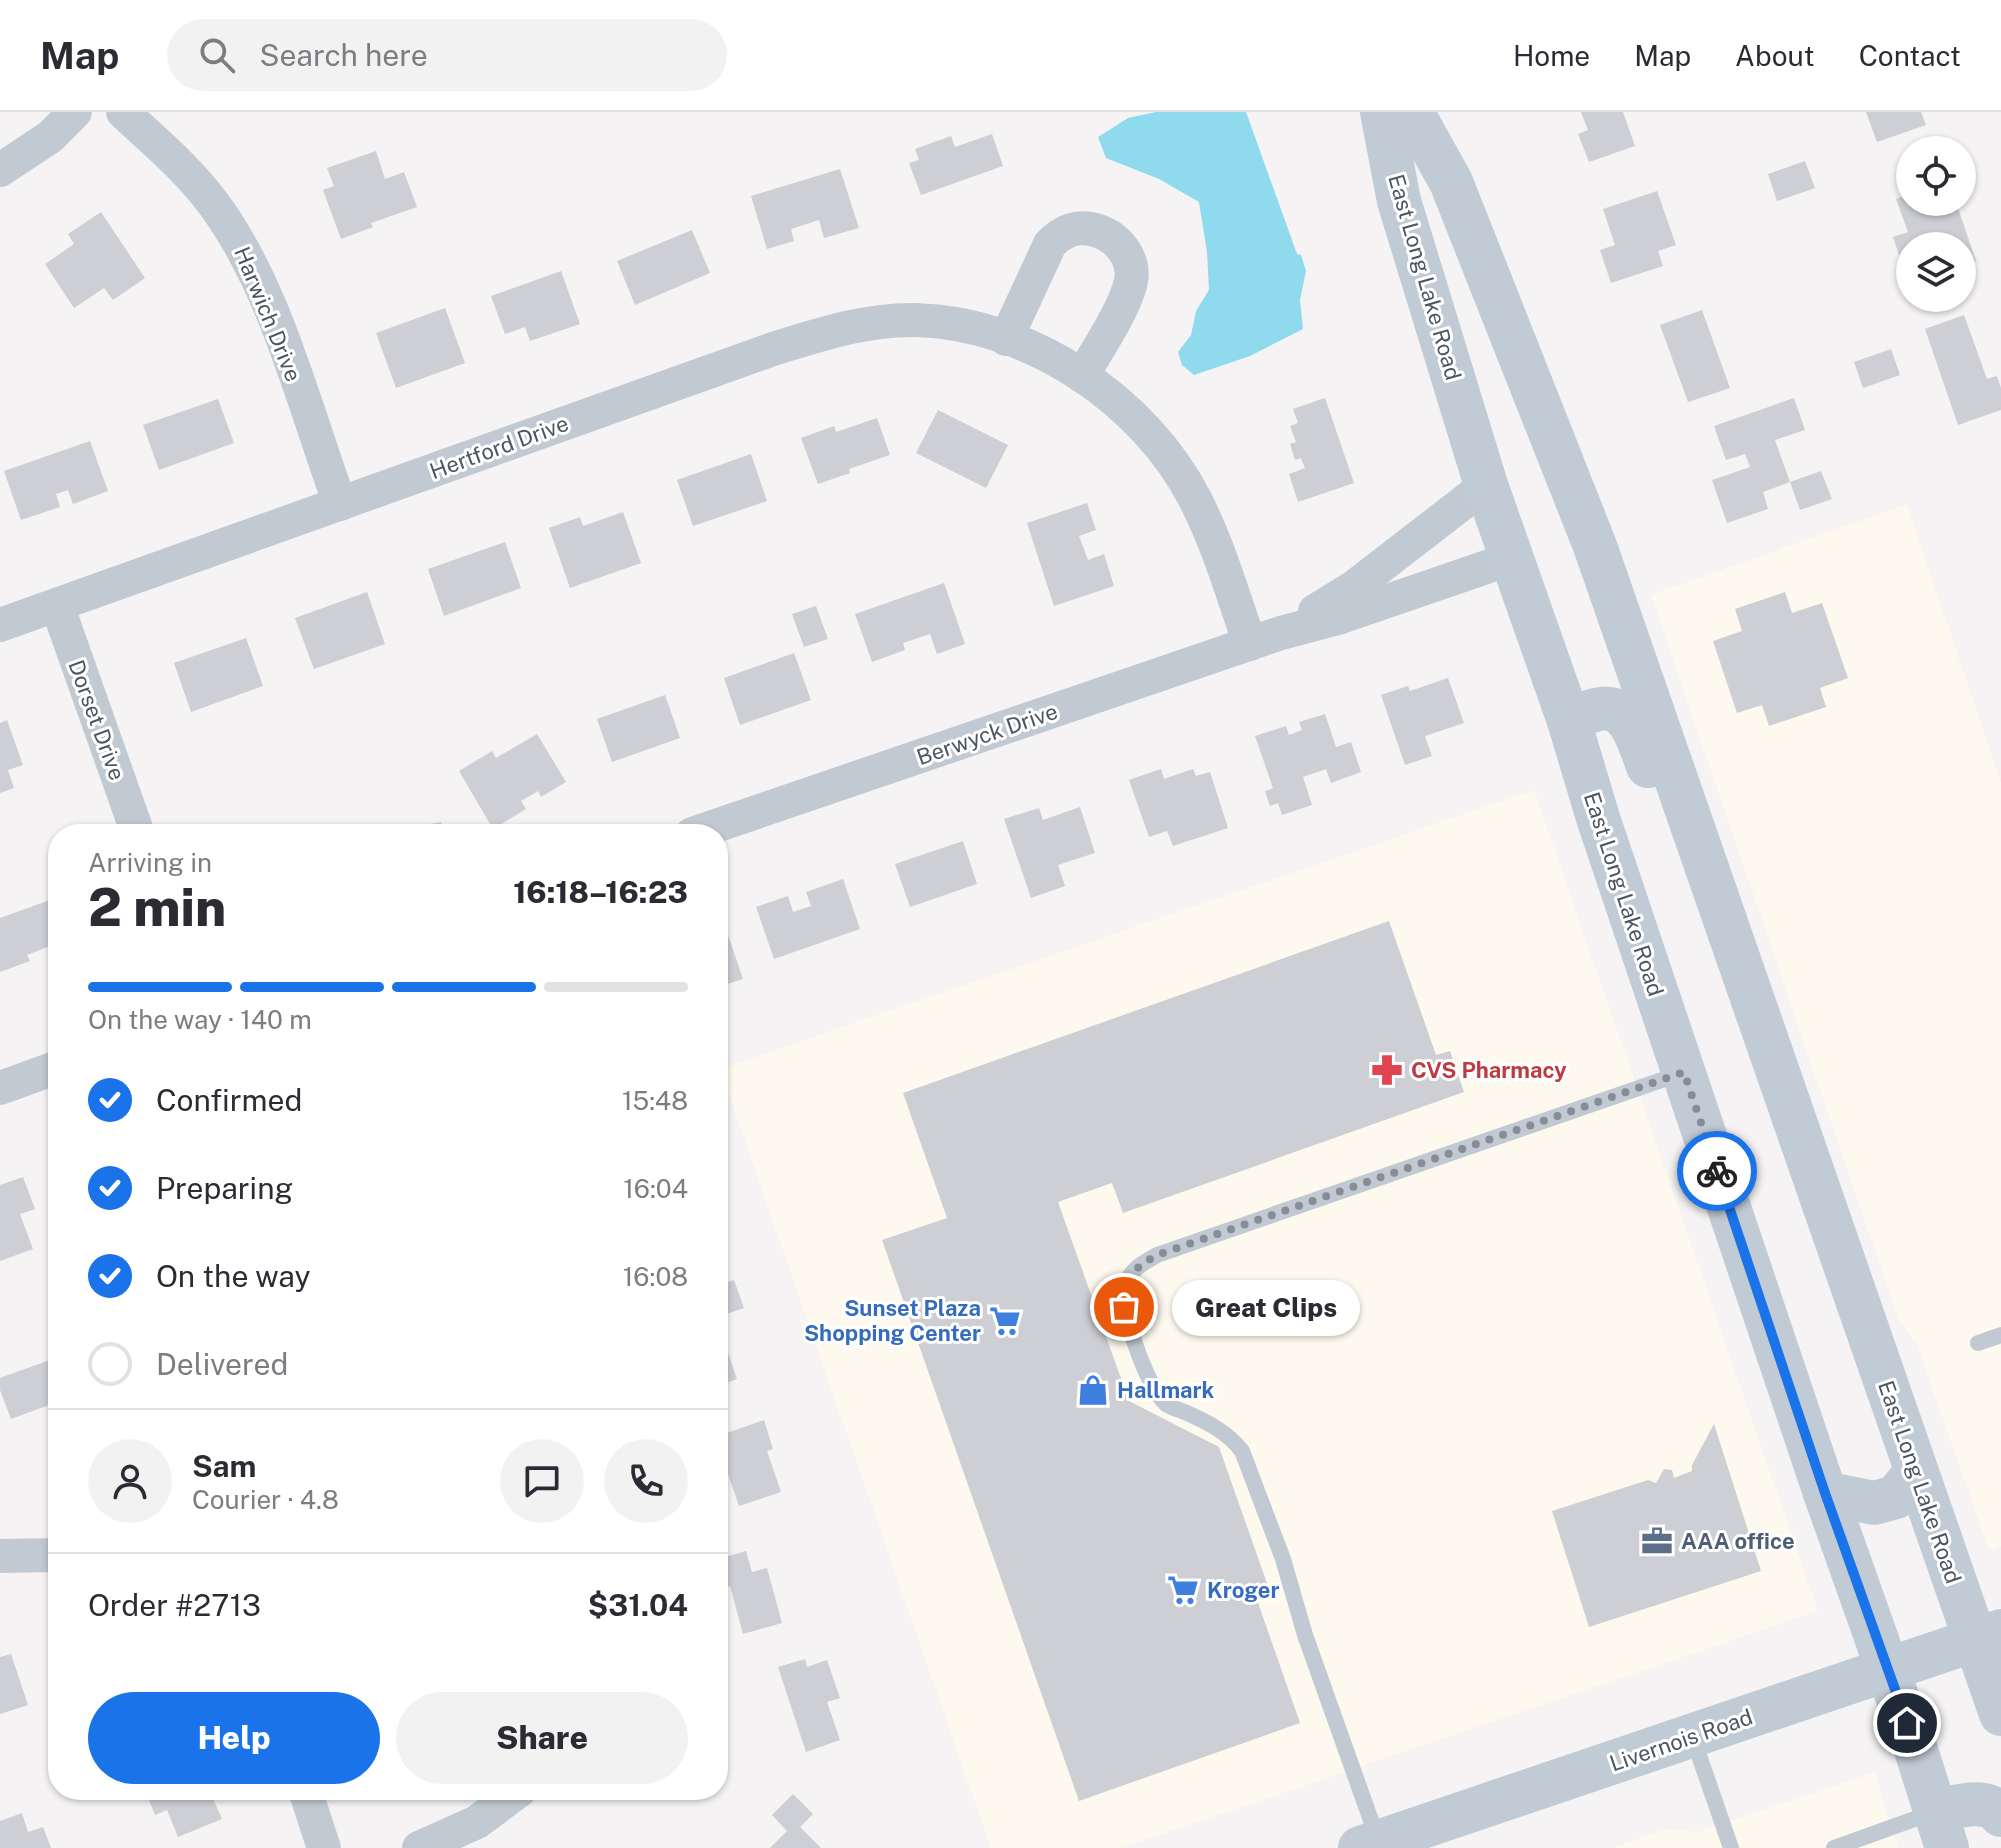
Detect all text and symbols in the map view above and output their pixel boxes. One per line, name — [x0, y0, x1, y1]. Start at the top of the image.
search box — [167, 19, 727, 91]
text: Map — [40, 33, 119, 78]
icon: search — [195, 33, 239, 77]
text: Search here — [259, 37, 428, 73]
text: Home — [1513, 39, 1590, 72]
text: Map — [1634, 39, 1691, 72]
text: About — [1735, 39, 1815, 72]
text: Contact — [1859, 39, 1961, 72]
map controls — [1896, 136, 1976, 312]
button: locate — [1896, 136, 1976, 216]
street label: East Long Lake Road — [1383, 171, 1467, 383]
button: layers — [1896, 232, 1976, 312]
street label: Harwich Drive — [229, 243, 307, 385]
street label: Hertford Drive — [426, 410, 572, 484]
street label: Dorset Drive — [63, 656, 131, 784]
street label: Berwyck Drive — [913, 698, 1061, 770]
street label: East Long Lake Road — [1579, 789, 1669, 999]
text: Arriving in — [88, 847, 212, 878]
text: 16:18–16:23 — [513, 874, 688, 910]
text: 2 min — [88, 877, 226, 938]
text: On the way · 140 m — [88, 1004, 312, 1035]
pharmacy icon: CVS Pharmacy — [1370, 1053, 1404, 1087]
place label: CVS Pharmacy — [1411, 1057, 1567, 1083]
icon: check — [88, 1078, 132, 1122]
text: Confirmed — [156, 1082, 302, 1118]
text: 15:48 — [622, 1085, 688, 1116]
courier — [1677, 1131, 1757, 1211]
icon: bike — [1695, 1149, 1739, 1193]
icon: check — [88, 1166, 132, 1210]
text: Preparing — [156, 1170, 293, 1206]
text: 16:04 — [623, 1173, 688, 1204]
icon: check — [88, 1254, 132, 1298]
text: On the way — [156, 1258, 310, 1294]
text: 16:08 — [623, 1261, 688, 1292]
pin — [1090, 1273, 1158, 1341]
callout: Great Clips — [1172, 1279, 1360, 1335]
icon: bag — [1102, 1285, 1146, 1329]
text: Great Clips — [1195, 1292, 1337, 1323]
place label: Sunset Plaza Shopping Center — [804, 1295, 981, 1346]
supermarket icon: Sunset Plaza Shopping Center — [988, 1304, 1022, 1338]
text: Delivered — [156, 1346, 288, 1382]
shop icon: Hallmark — [1076, 1373, 1110, 1407]
place label: Hallmark — [1117, 1377, 1215, 1403]
street label: East Long Lake Road — [1873, 1377, 1967, 1587]
button: person — [88, 1439, 172, 1523]
button: chat — [500, 1439, 584, 1523]
button: phone — [604, 1439, 688, 1523]
text: Sam — [192, 1448, 256, 1484]
text: Courier · 4.8 — [192, 1484, 339, 1515]
office icon: AAA office — [1640, 1524, 1674, 1558]
place label: AAA office — [1681, 1528, 1795, 1554]
supermarket icon: Kroger — [1166, 1573, 1200, 1607]
place label: Kroger — [1207, 1577, 1280, 1603]
text: Order #2713 — [88, 1587, 261, 1623]
text: $31.04 — [588, 1587, 688, 1623]
pin — [1873, 1689, 1941, 1757]
button: Help — [88, 1692, 380, 1784]
button: Share — [396, 1692, 688, 1784]
icon: home — [1885, 1701, 1929, 1745]
street label: Livernois Road — [1606, 1703, 1756, 1777]

